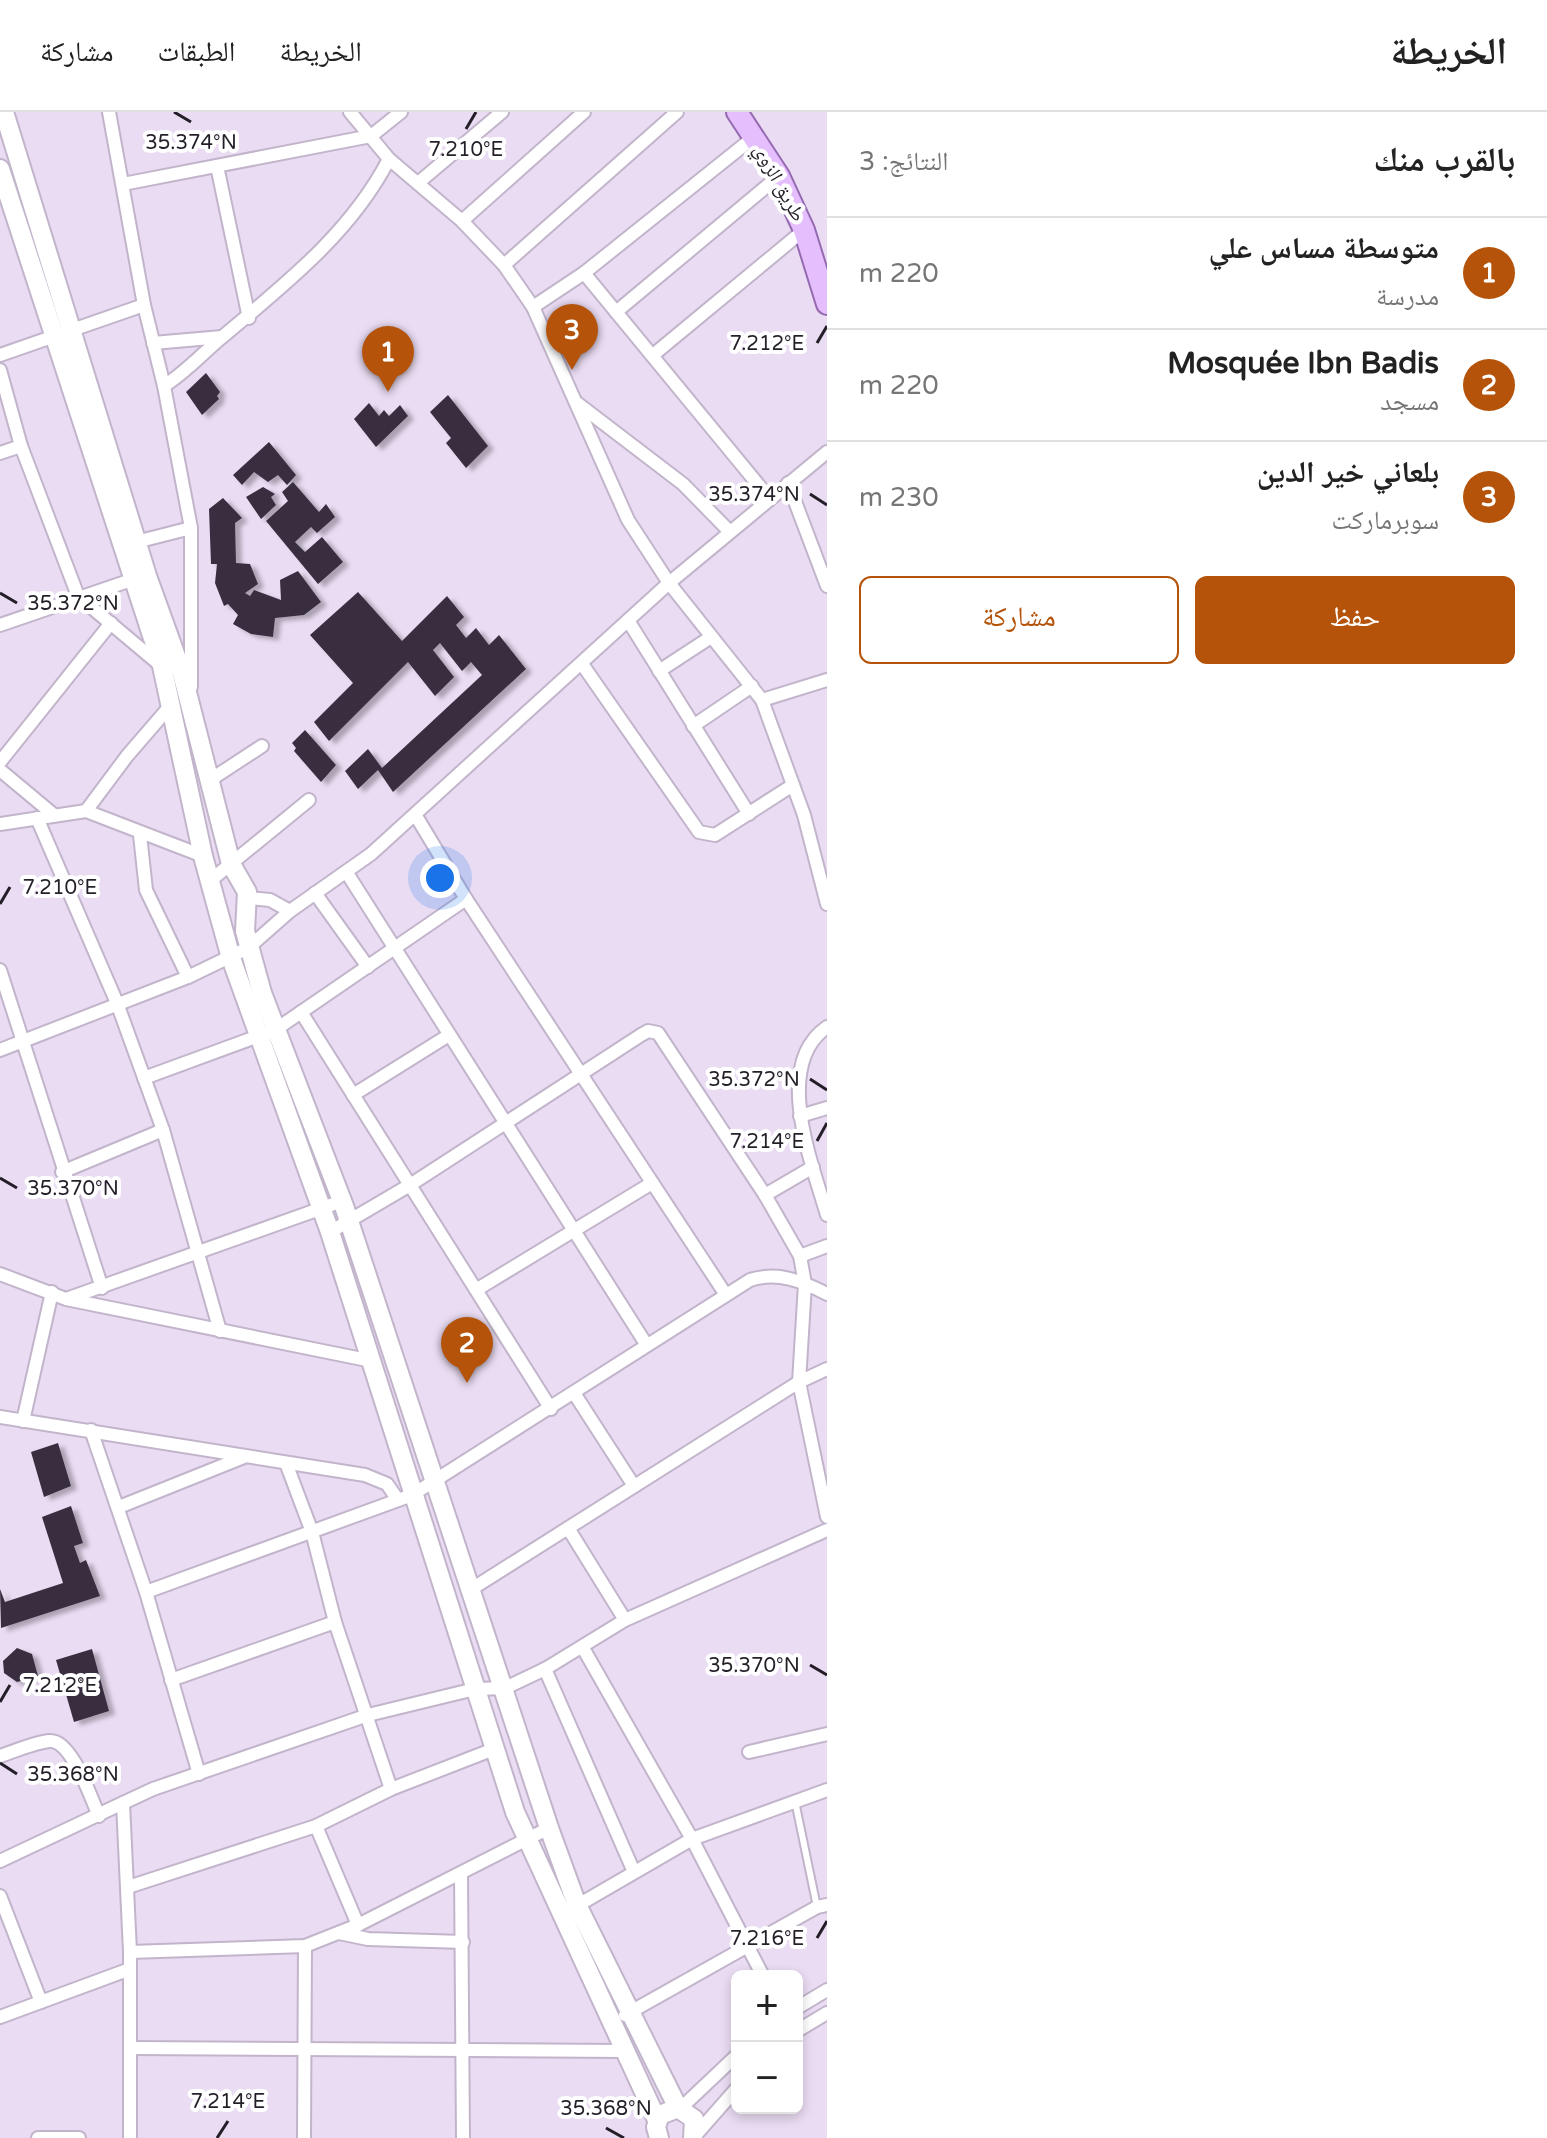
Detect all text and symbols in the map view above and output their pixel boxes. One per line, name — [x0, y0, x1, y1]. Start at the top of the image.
text: الخريطة — [1390, 29, 1507, 75]
text: مشاركة — [40, 35, 114, 69]
text: الطبقات — [158, 35, 235, 69]
text: الخريطة — [279, 35, 362, 69]
text: 35.374°N — [145, 131, 237, 155]
text: 7.210°E — [429, 138, 503, 162]
street label: طريق الزوي — [745, 140, 810, 227]
text: بالقرب منك — [1373, 140, 1515, 181]
text: النتائج: 3 — [859, 146, 949, 177]
text: متوسطة مساس علي — [1208, 230, 1439, 267]
text: 220 m — [859, 258, 939, 289]
text: 1 — [1481, 258, 1497, 289]
text: مدرسة — [1376, 281, 1439, 312]
pin: 3 — [546, 304, 598, 370]
pin: 1 — [362, 326, 414, 392]
text: 7.212°E — [730, 332, 804, 356]
text: Mosquée Ibn Badis — [1167, 345, 1439, 382]
text: 220 m — [859, 370, 939, 401]
text: 2 — [1481, 370, 1497, 401]
text: مسجد — [1380, 386, 1439, 417]
text: بلعاني خير الدين — [1257, 454, 1439, 491]
text: 230 m — [859, 482, 939, 513]
text: 3 — [1481, 482, 1497, 513]
text: 35.374°N — [708, 483, 800, 507]
text: سوبرماركت — [1332, 505, 1439, 536]
button: مشاركة — [859, 576, 1179, 664]
button: حفظ — [1195, 576, 1515, 664]
text: 35.372°N — [27, 592, 119, 616]
your location — [420, 858, 460, 898]
text: 7.210°E — [23, 876, 97, 900]
text: 35.372°N — [708, 1068, 800, 1092]
text: 7.214°E — [730, 1130, 804, 1154]
text: 35.370°N — [27, 1177, 119, 1201]
pin: 2 — [441, 1317, 493, 1383]
text: 35.370°N — [708, 1654, 800, 1678]
text: 7.212°E — [23, 1674, 97, 1698]
text: 35.368°N — [27, 1763, 119, 1787]
text: 7.216°E — [730, 1927, 804, 1951]
map controls — [731, 1970, 803, 2114]
button: + — [731, 1970, 803, 2042]
button: − — [731, 2042, 803, 2114]
text: 7.214°E — [191, 2090, 265, 2114]
text: 35.368°N — [560, 2097, 652, 2121]

